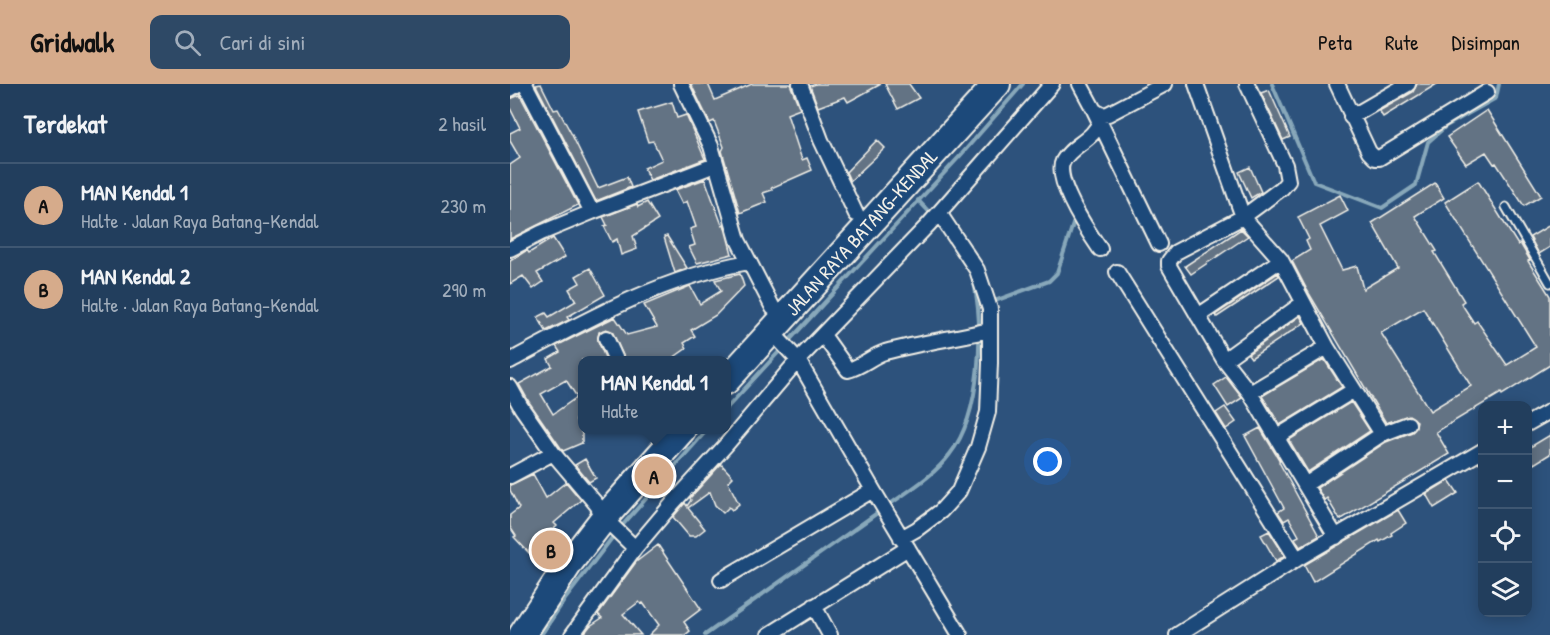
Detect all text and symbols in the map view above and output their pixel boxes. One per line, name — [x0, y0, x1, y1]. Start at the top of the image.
search box — [150, 15, 570, 69]
text: Gridwalk — [30, 23, 114, 61]
icon: search — [171, 26, 204, 59]
text: Cari di sini — [219, 27, 305, 57]
text: Peta — [1318, 28, 1352, 57]
text: Rute — [1385, 28, 1419, 57]
text: Disimpan — [1452, 28, 1520, 57]
text: Terdekat — [24, 106, 107, 141]
text: 2 hasil — [438, 110, 486, 137]
street label: JALAN RAYA BATANG-KENDAL — [779, 143, 943, 321]
text: MAN Kendal 1 — [81, 177, 188, 207]
text: A — [39, 192, 48, 219]
text: 230 m — [441, 192, 486, 219]
text: Halte · Jalan Raya Batang-Kendal — [81, 207, 319, 234]
text: MAN Kendal 2 — [81, 261, 190, 291]
text: B — [38, 276, 49, 303]
text: 290 m — [442, 276, 486, 303]
text: Halte · Jalan Raya Batang-Kendal — [81, 291, 319, 318]
popup — [578, 356, 731, 434]
text: MAN Kendal 1 — [601, 367, 708, 397]
text: Halte — [601, 397, 638, 424]
map controls — [1478, 401, 1532, 617]
button: + — [1478, 401, 1532, 455]
your location — [1033, 447, 1062, 476]
pin: A — [634, 454, 674, 498]
button: − — [1478, 455, 1532, 509]
button: locate — [1478, 509, 1532, 563]
pin: B — [532, 528, 570, 572]
button: layers — [1478, 563, 1532, 617]

